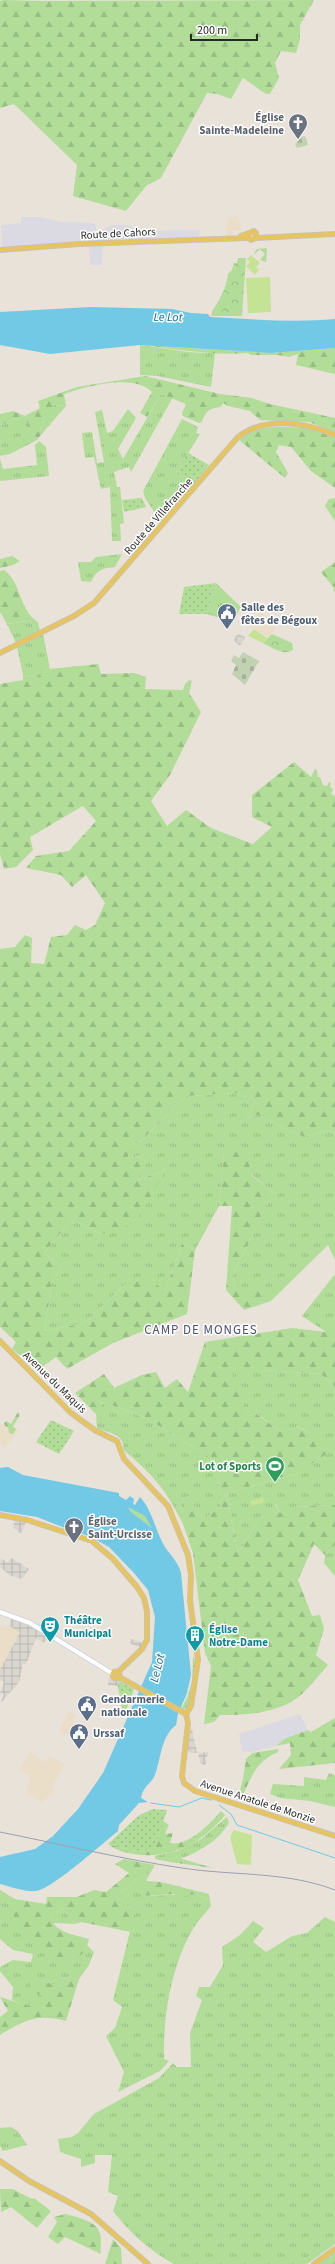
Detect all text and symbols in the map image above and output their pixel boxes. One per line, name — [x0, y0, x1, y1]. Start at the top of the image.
scale bar — [191, 16, 257, 42]
text: 200 m — [197, 22, 227, 39]
place label: Église Sainte-Madeleine — [199, 110, 284, 138]
church icon: Église Sainte-Madeleine — [287, 112, 309, 140]
street label: Route de Cahors — [80, 224, 156, 243]
water label: Le Lot — [153, 309, 184, 326]
street label: Route de Villefranche — [121, 474, 196, 558]
place label: Salle des fêtes de Bégoux — [241, 600, 317, 628]
public building icon: Salle des fêtes de Bégoux — [216, 602, 238, 630]
district label: CAMP DE MONGES — [144, 1321, 258, 1339]
street label: Avenue du Maquis — [19, 1348, 90, 1417]
sports icon: Lot of Sports — [264, 1455, 286, 1483]
place label: Lot of Sports — [199, 1459, 261, 1474]
place label: Église Saint-Urcisse — [88, 1514, 152, 1542]
church icon: Église Saint-Urcisse — [63, 1516, 85, 1544]
place label: Théâtre Municipal — [64, 1613, 112, 1641]
theatre icon: Théâtre Municipal — [39, 1615, 61, 1643]
place label: Église Notre-Dame — [209, 1622, 268, 1650]
building icon: Église Notre-Dame — [184, 1624, 206, 1652]
water label: Le Lot — [146, 1651, 170, 1684]
place label: Gendarmerie nationale — [101, 1692, 165, 1720]
public building icon: Gendarmerie nationale — [76, 1694, 98, 1722]
public building icon: Urssaf — [68, 1722, 90, 1750]
place label: Urssaf — [93, 1726, 125, 1741]
street label: Avenue Anatole de Monzie — [198, 1776, 318, 1827]

